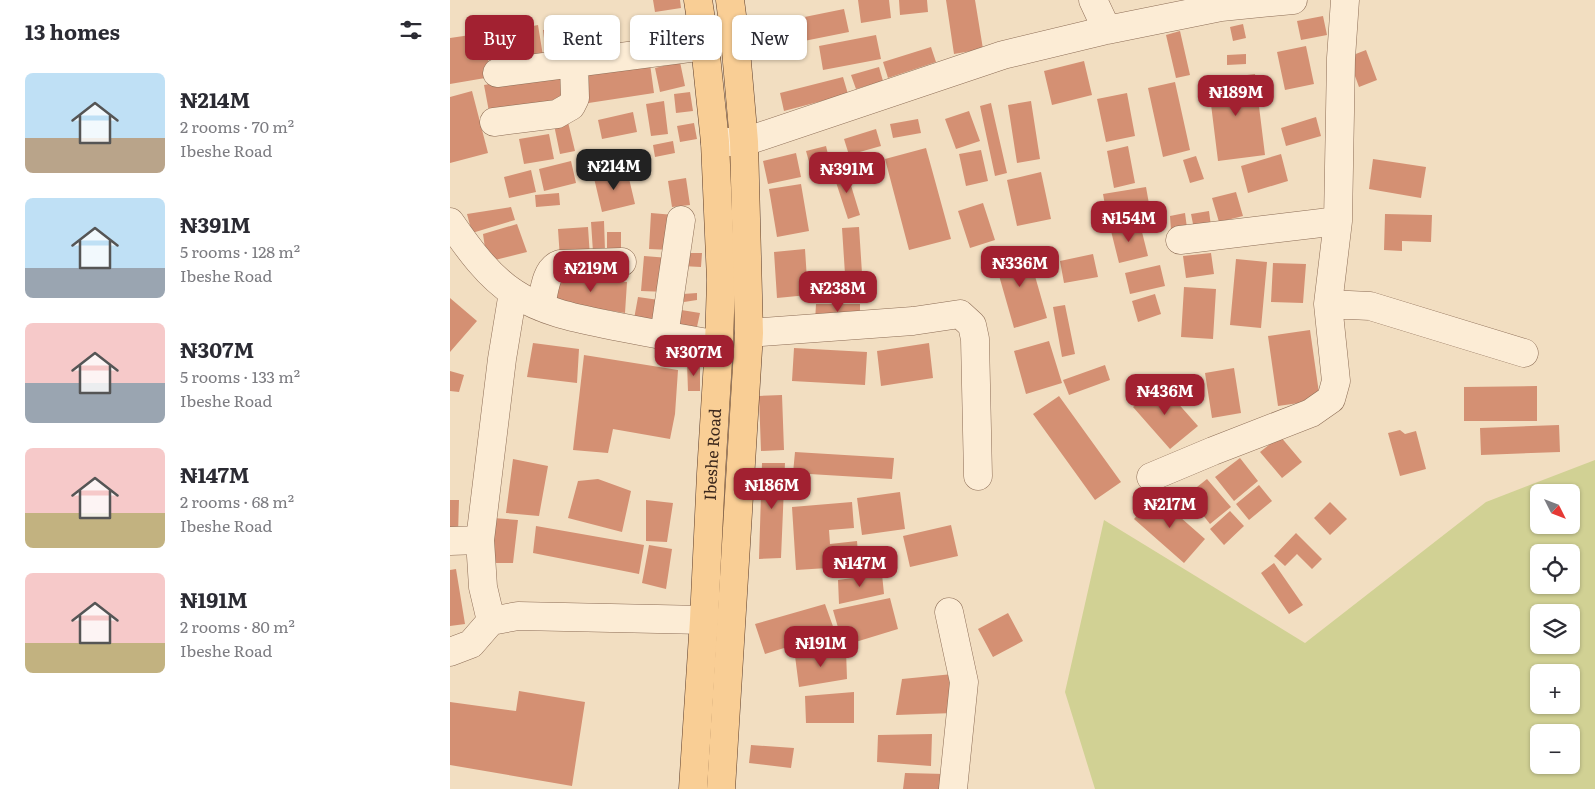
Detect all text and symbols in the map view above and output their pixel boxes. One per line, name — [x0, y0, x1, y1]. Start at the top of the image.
text: 13 homes — [25, 15, 120, 46]
chip: Buy — [465, 15, 534, 60]
chip: Rent — [544, 15, 620, 60]
chip: Filters — [630, 15, 722, 60]
chip: New — [732, 15, 807, 60]
icon: filters — [397, 16, 425, 44]
pin: ₦189M — [1201, 74, 1271, 117]
text: ₦189M — [1209, 79, 1263, 103]
text: ₦214M — [180, 83, 250, 114]
icon: home — [65, 93, 125, 153]
text: 2 rooms · 70 m² — [180, 114, 294, 138]
text: Ibeshe Road — [180, 138, 272, 162]
pin: ₦214M — [579, 148, 649, 191]
pin: ₦391M — [812, 152, 882, 194]
text: ₦214M — [587, 153, 641, 177]
text: ₦391M — [820, 156, 874, 180]
pin: ₦154M — [1094, 200, 1164, 243]
text: ₦154M — [1102, 205, 1156, 229]
text: ₦391M — [180, 208, 251, 239]
icon: home — [65, 218, 125, 278]
text: 5 rooms · 128 m² — [180, 239, 300, 263]
pin: ₦336M — [985, 246, 1055, 288]
pin: ₦219M — [556, 250, 626, 293]
text: ₦336M — [992, 250, 1048, 274]
text: ₦219M — [564, 255, 618, 279]
text: Ibeshe Road — [180, 263, 272, 287]
pin: ₦238M — [803, 270, 873, 313]
text: ₦238M — [810, 275, 866, 299]
text: ₦307M — [180, 333, 254, 364]
pin: ₦307M — [659, 334, 729, 377]
text: ₦307M — [666, 339, 722, 363]
icon: home — [65, 343, 125, 403]
text: 5 rooms · 133 m² — [180, 364, 300, 388]
pin: ₦436M — [1130, 374, 1200, 416]
text: ₦436M — [1136, 378, 1194, 402]
text: Ibeshe Road — [180, 388, 272, 412]
street label: Ibeshe Road — [697, 407, 726, 501]
text: ₦147M — [180, 458, 250, 489]
icon: home — [65, 468, 125, 528]
pin: ₦186M — [737, 468, 807, 510]
text: ₦186M — [745, 472, 799, 496]
north arrow — [1530, 484, 1580, 534]
map controls — [1530, 484, 1580, 774]
pin: ₦217M — [1135, 486, 1205, 529]
text: 2 rooms · 68 m² — [180, 489, 294, 513]
text: ₦217M — [1144, 491, 1196, 515]
text: Ibeshe Road — [180, 513, 272, 537]
button: locate — [1530, 544, 1580, 594]
pin: ₦147M — [825, 546, 895, 588]
text: ₦147M — [834, 550, 886, 574]
text: ₦191M — [180, 583, 248, 614]
icon: home — [65, 593, 125, 653]
button: layers — [1530, 604, 1580, 654]
text: 2 rooms · 80 m² — [180, 614, 295, 638]
pin: ₦191M — [786, 626, 856, 668]
text: ₦191M — [795, 630, 847, 654]
text: Ibeshe Road — [180, 638, 272, 662]
button: + — [1530, 664, 1580, 714]
button: − — [1530, 724, 1580, 774]

